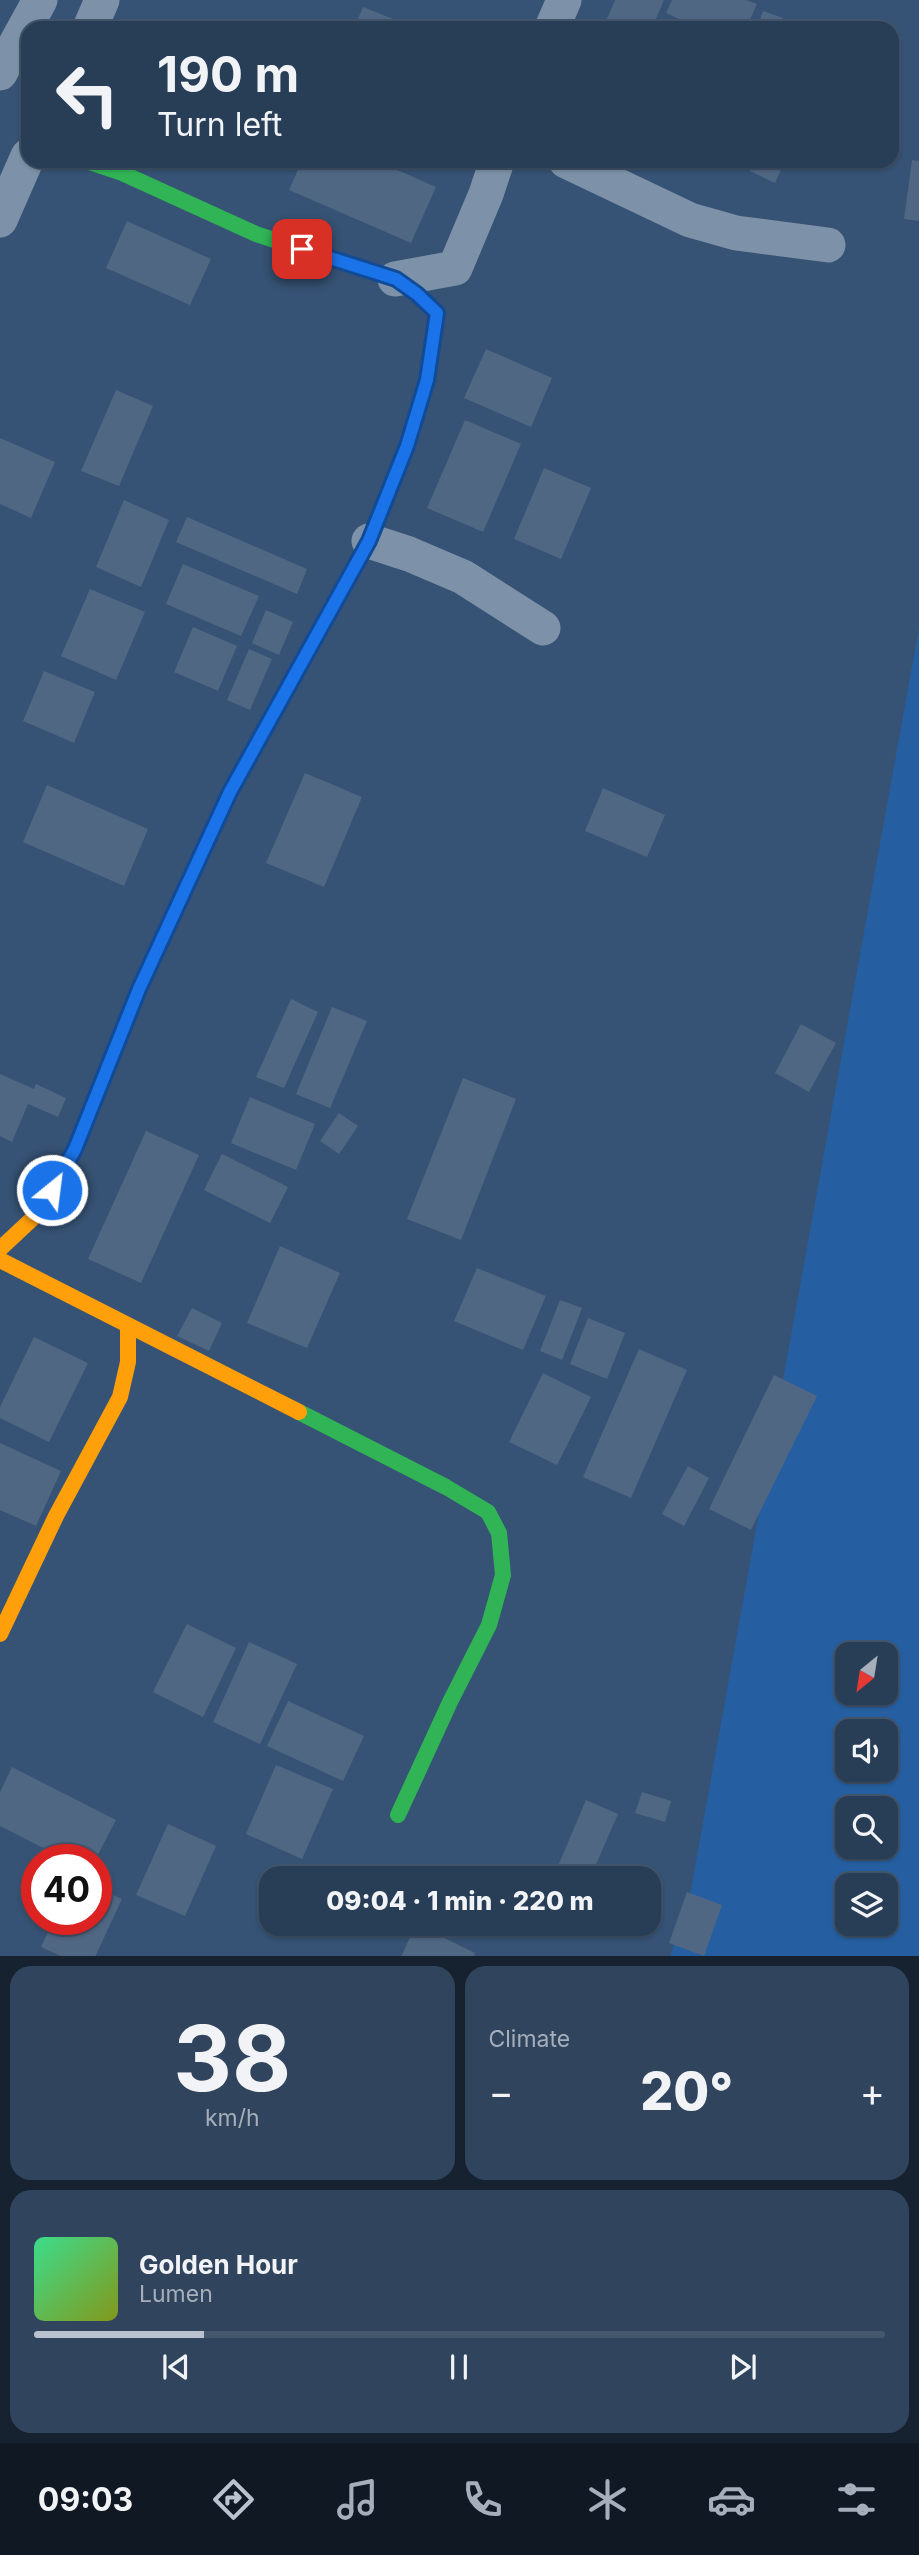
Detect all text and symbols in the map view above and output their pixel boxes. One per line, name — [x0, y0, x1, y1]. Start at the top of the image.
text: 190 m — [157, 45, 299, 104]
icon: left — [42, 49, 133, 140]
text: Turn left — [157, 105, 282, 144]
pin — [272, 219, 332, 279]
icon: arrive — [283, 230, 321, 268]
position arrow — [15, 1153, 89, 1227]
north arrow — [835, 1642, 898, 1704]
map controls — [835, 1642, 898, 1936]
button: sound — [835, 1719, 898, 1782]
button: search — [835, 1796, 898, 1859]
speed limit sign: 40 — [21, 1844, 112, 1935]
button: layers — [835, 1873, 898, 1936]
text: 09:04 · 1 min · 220 m — [326, 1885, 594, 1916]
text: 38 — [173, 2003, 291, 2113]
text: Climate — [489, 2025, 570, 2053]
text: 20° — [640, 2060, 733, 2123]
text: − — [489, 2069, 514, 2115]
text: + — [860, 2069, 885, 2115]
text: km/h — [205, 2104, 260, 2132]
text: Golden Hour — [139, 2249, 298, 2280]
text: Lumen — [139, 2280, 213, 2308]
icon: previous — [157, 2348, 195, 2386]
icon: pause — [440, 2348, 478, 2386]
icon: next — [724, 2348, 762, 2386]
icon: directions — [209, 2475, 258, 2524]
icon: music — [333, 2475, 382, 2524]
icon: phone — [458, 2475, 507, 2524]
icon: climate — [583, 2475, 632, 2524]
icon: car — [707, 2475, 756, 2524]
icon: filters — [832, 2475, 881, 2524]
text: 09:03 — [38, 2480, 133, 2519]

